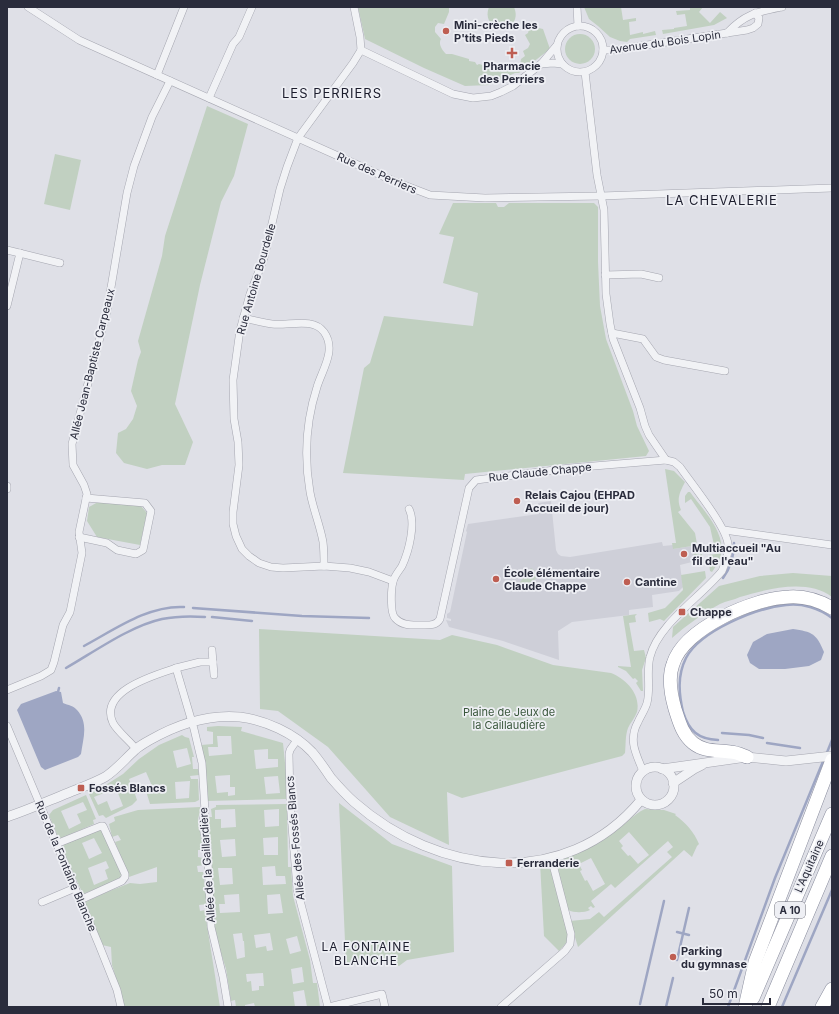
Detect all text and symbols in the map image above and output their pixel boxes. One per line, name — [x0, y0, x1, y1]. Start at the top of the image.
place label: Mini-crèche les P'tits Pieds — [454, 18, 538, 45]
marker: Mini-crèche les P'tits Pieds — [441, 26, 451, 36]
street label: Avenue du Bois Lopin — [609, 27, 721, 57]
marker: Pharmacie des Perriers — [507, 48, 517, 58]
place label: Pharmacie des Perriers — [479, 59, 545, 86]
district label: LES PERRIERS — [282, 85, 382, 101]
street label: Rue des Perriers — [335, 149, 419, 197]
district label: LA CHEVALERIE — [666, 192, 778, 208]
street label: Rue Antoine Bourdelle — [233, 222, 279, 336]
street label: Allée Jean-Baptiste Carpeaux — [66, 287, 118, 441]
street label: Rue Claude Chappe — [488, 460, 592, 484]
place label: Relais Cajou (EHPAD Accueil de jour) — [525, 488, 635, 515]
marker: Relais Cajou (EHPAD Accueil de jour) — [512, 496, 522, 506]
place label: Multiaccueil "Au fil de l'eau" — [692, 541, 781, 568]
marker: Multiaccueil "Au fil de l'eau" — [679, 549, 689, 559]
place label: École élémentaire Claude Chappe — [504, 566, 600, 593]
marker: École élémentaire Claude Chappe — [491, 574, 501, 584]
place label: Cantine — [635, 575, 677, 589]
marker: Cantine — [622, 577, 632, 587]
place label: Chappe — [690, 605, 732, 619]
marker: Chappe — [677, 607, 687, 617]
park label: Plaine de Jeux de la Caillaudière — [463, 705, 555, 732]
street label: Allée des Fossés Blancs — [283, 775, 307, 901]
place label: Fossés Blancs — [89, 781, 166, 795]
marker: Fossés Blancs — [76, 783, 86, 793]
street label: Rue de la Fontaine Blanche — [32, 799, 100, 933]
street label: Allée de la Gaillardière — [196, 807, 218, 923]
street label: L'Aquitaine — [791, 837, 827, 895]
place label: Ferranderie — [517, 856, 580, 870]
marker: Ferranderie — [504, 858, 514, 868]
road number: A 10 — [775, 902, 805, 918]
district label: LA FONTAINE BLANCHE — [321, 939, 411, 968]
place label: Parking du gymnase — [681, 944, 747, 971]
marker: Parking du gymnase — [668, 952, 678, 962]
scale bar — [703, 980, 770, 1006]
text: 50 m — [709, 986, 738, 1001]

